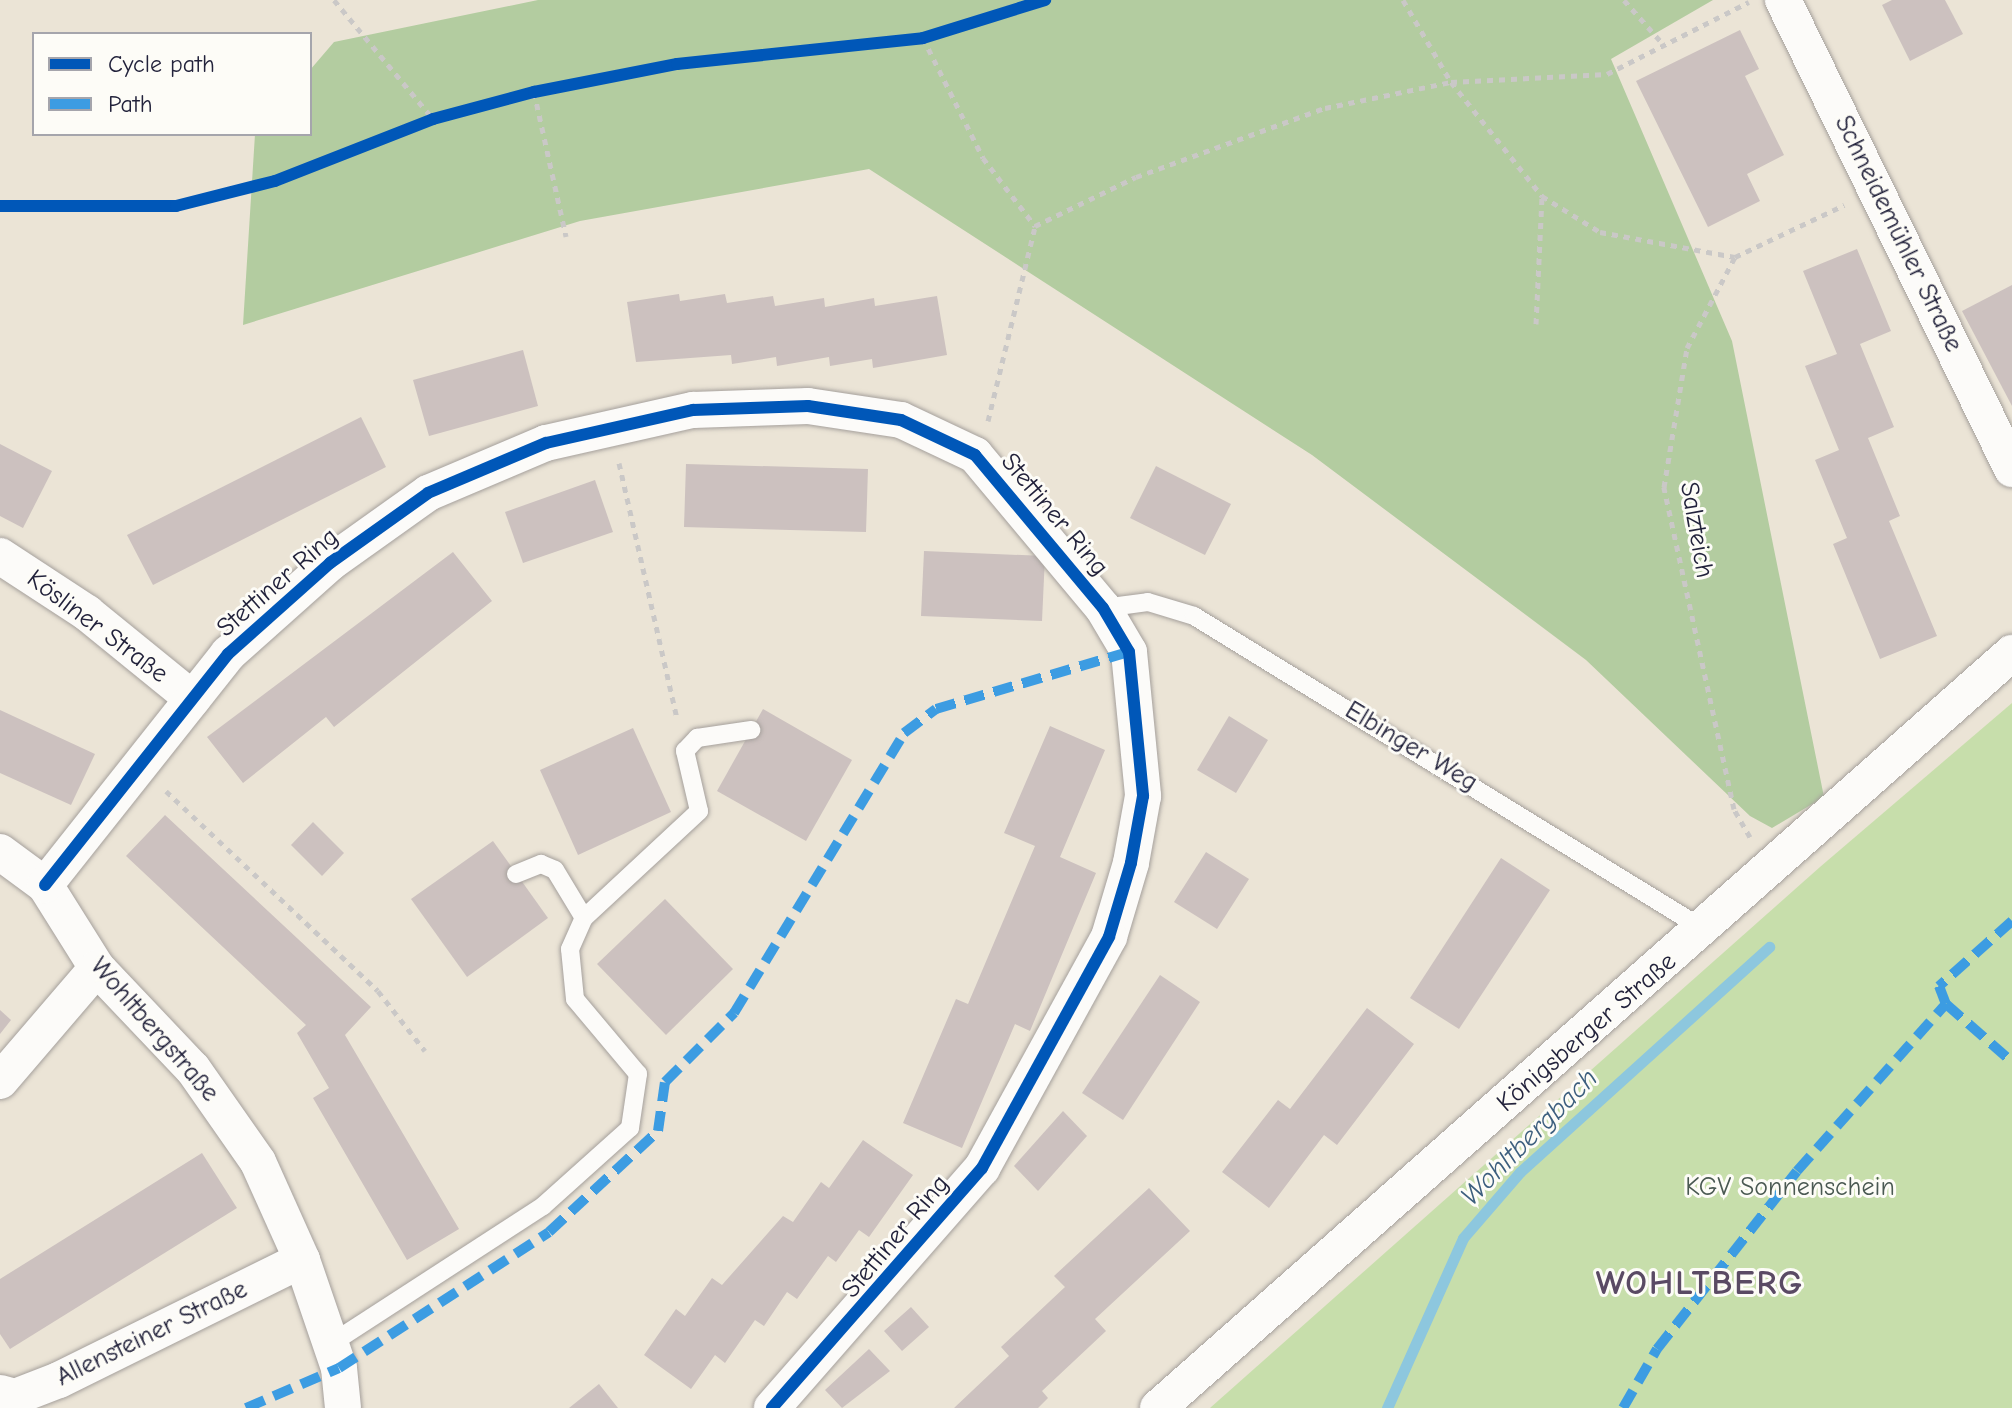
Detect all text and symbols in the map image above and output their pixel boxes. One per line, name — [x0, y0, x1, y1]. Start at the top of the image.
legend — [32, 32, 312, 136]
text: Cycle path — [108, 50, 215, 78]
text: Path — [108, 90, 153, 118]
street label: Schneidemühler Straße — [1827, 111, 1969, 357]
street label: Stettiner Ring — [994, 447, 1114, 583]
street label: Salzteich — [1672, 480, 1720, 580]
street label: Stettiner Ring — [211, 522, 345, 644]
street label: Kösliner Straße — [20, 564, 174, 690]
street label: Elbinger Weg — [1339, 695, 1483, 799]
street label: Königsberger Straße — [1491, 947, 1683, 1119]
street label: Wohltbergstraße — [83, 952, 225, 1108]
water label: Wohltbergbach — [1453, 1061, 1605, 1213]
street label: Stettiner Ring — [836, 1169, 956, 1305]
park label: KGV Sonnenschein — [1685, 1172, 1895, 1204]
district label: WOHLTBERG — [1596, 1264, 1804, 1304]
street label: Allensteiner Straße — [51, 1274, 253, 1394]

